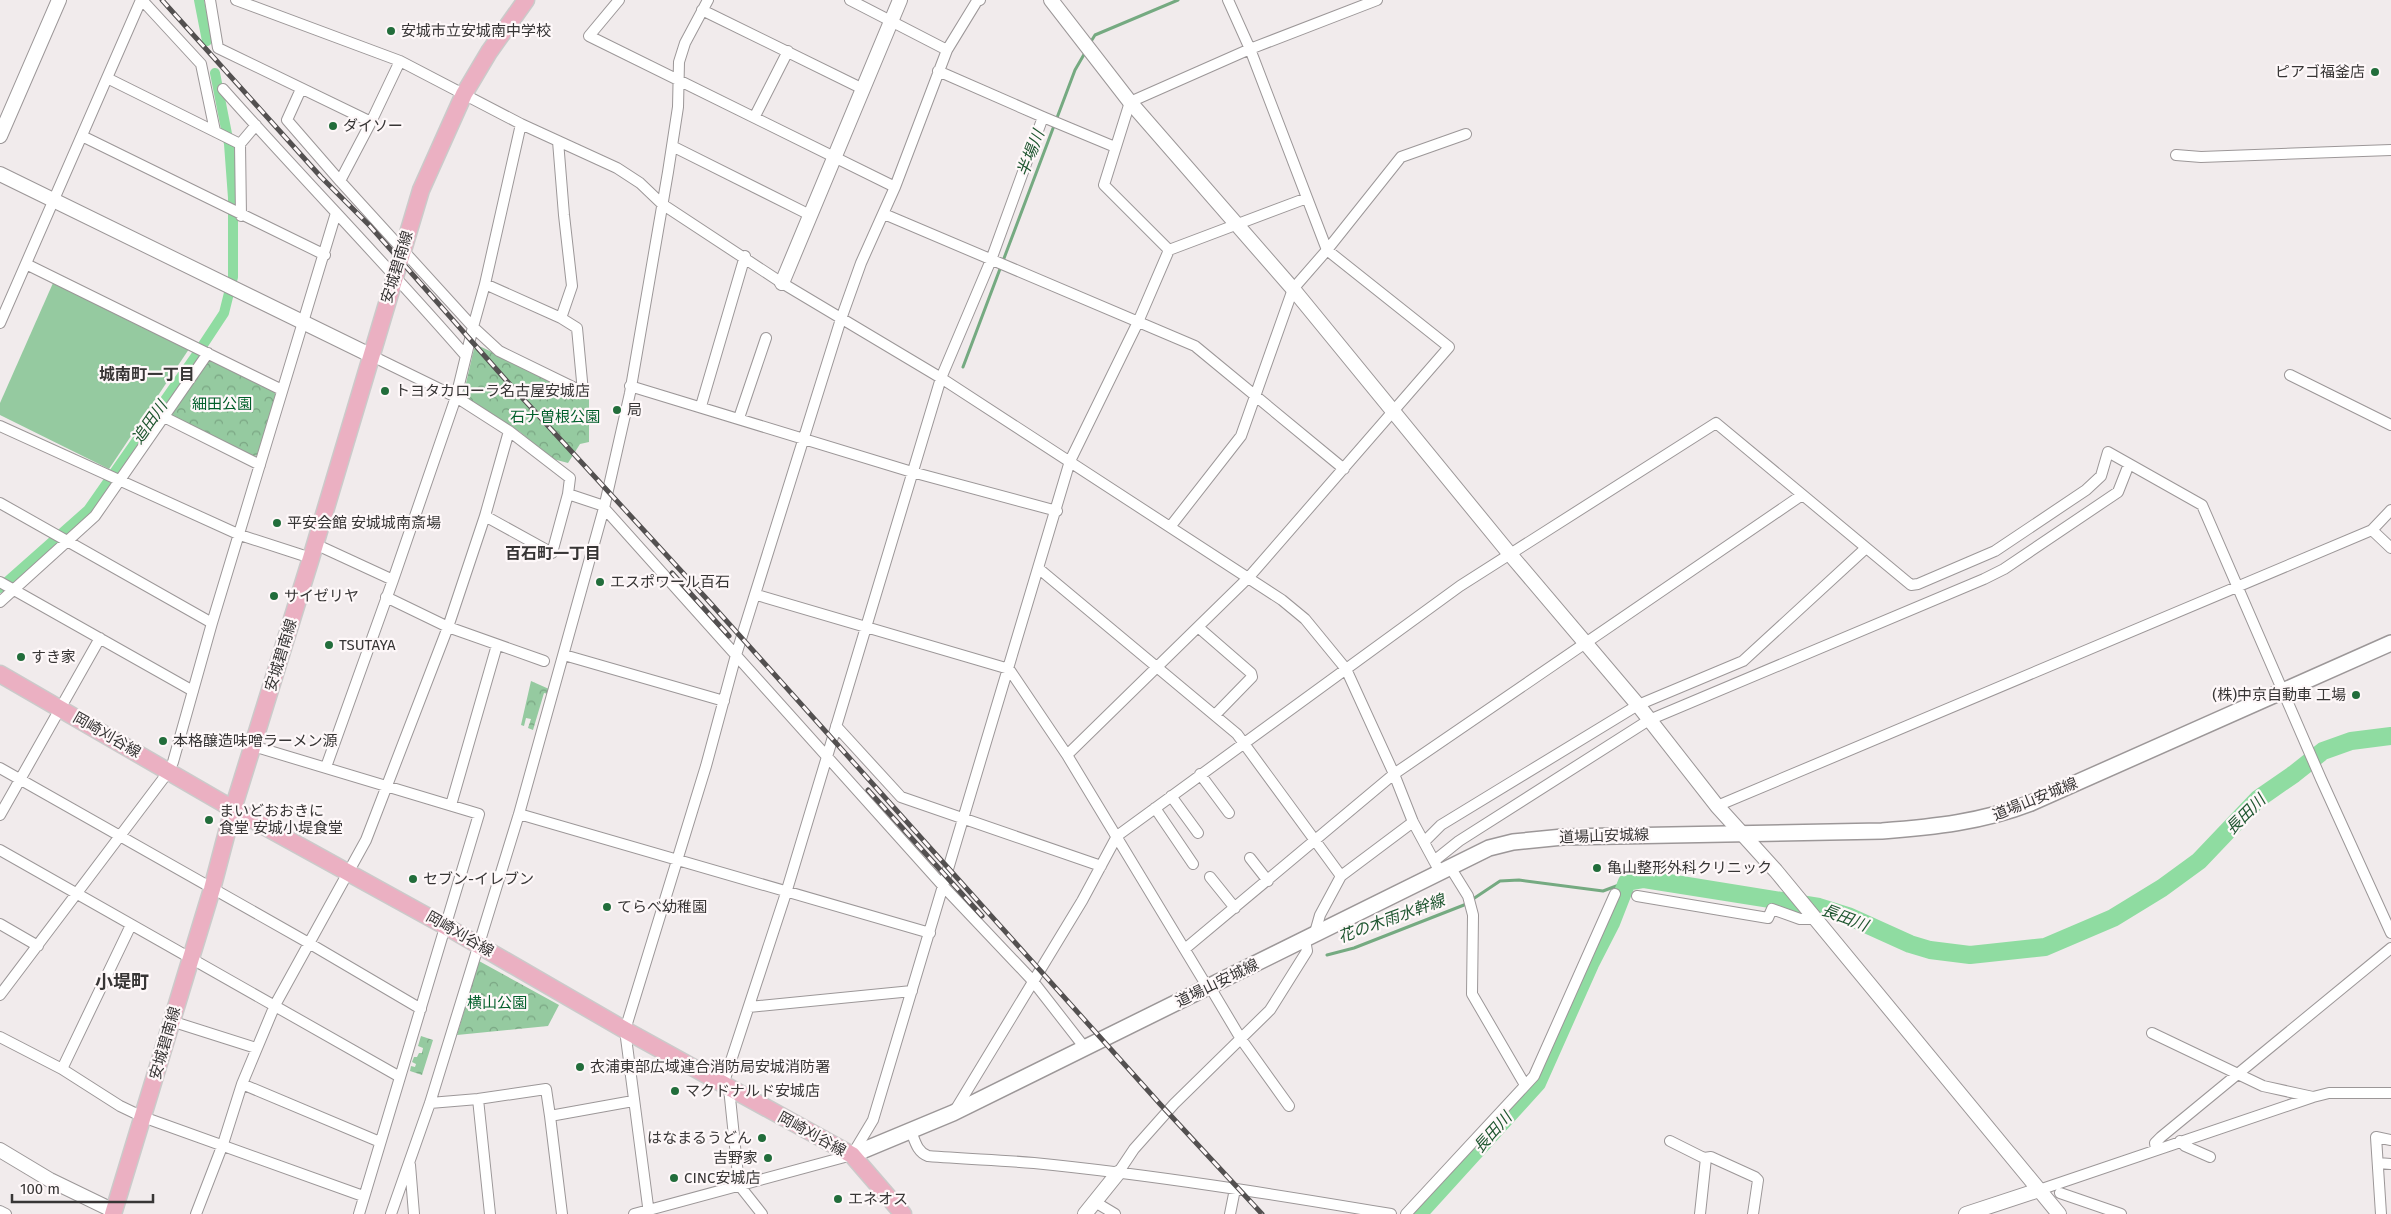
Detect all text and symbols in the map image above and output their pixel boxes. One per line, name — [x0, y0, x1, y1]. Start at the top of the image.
place label: 安城市立安城南中学校 — [401, 22, 551, 40]
marker: 安城市立安城南中学校 — [385, 25, 397, 37]
place label: ピアゴ福釜店 — [2275, 63, 2365, 81]
marker: ピアゴ福釜店 — [2369, 66, 2381, 78]
place label: ダイソー — [343, 117, 403, 135]
marker: ダイソー — [327, 120, 339, 132]
water label: 半場川 — [1013, 126, 1049, 179]
street label: 安城碧南線 — [377, 228, 417, 306]
district label: 城南町一丁目 — [99, 365, 195, 384]
place label: トヨタカローラ名古屋安城店 — [395, 382, 590, 400]
marker: トヨタカローラ名古屋安城店 — [379, 385, 391, 397]
park label: 細田公園 — [192, 395, 252, 413]
water label: 追田川 — [128, 396, 172, 447]
place label: 局 — [627, 401, 642, 419]
marker: 局 — [611, 404, 623, 416]
park label: 石ナ曽根公園 — [510, 408, 600, 426]
place label: 平安会館 安城城南斎場 — [287, 514, 441, 532]
marker: 平安会館 安城城南斎場 — [271, 517, 283, 529]
district label: 百石町一丁目 — [505, 544, 601, 563]
place label: エスポワール百石 — [610, 573, 730, 591]
marker: エスポワール百石 — [594, 576, 606, 588]
place label: サイゼリヤ — [284, 587, 359, 605]
marker: サイゼリヤ — [268, 590, 280, 602]
street label: 安城碧南線 — [261, 616, 301, 694]
place label: TSUTAYA — [339, 636, 396, 654]
marker: TSUTAYA — [323, 639, 335, 651]
place label: すき家 — [31, 648, 76, 666]
marker: すき家 — [15, 651, 27, 663]
place label: (株)中京自動車 工場 — [2212, 686, 2346, 704]
marker: (株)中京自動車 工場 — [2350, 689, 2362, 701]
street label: 岡崎刈谷線 — [70, 708, 144, 762]
place label: 本格醸造味噌ラーメン源 — [173, 732, 337, 750]
marker: 本格醸造味噌ラーメン源 — [157, 735, 169, 747]
street label: 道場山安城線 — [1990, 774, 2080, 824]
water label: 長田川 — [2222, 789, 2270, 838]
place label: まいどおおきに 食堂 安城小堤食堂 — [219, 802, 343, 837]
marker: まいどおおきに 食堂 安城小堤食堂 — [203, 814, 215, 826]
street label: 道場山安城線 — [1559, 825, 1649, 847]
place label: 亀山整形外科クリニック — [1607, 859, 1772, 877]
marker: 亀山整形外科クリニック — [1591, 862, 1603, 874]
place label: セブン-イレブン — [423, 870, 534, 888]
marker: セブン-イレブン — [407, 873, 419, 885]
water label: 花の木雨水幹線 — [1335, 890, 1449, 947]
place label: てらべ幼稚園 — [617, 898, 707, 916]
water label: 長田川 — [1819, 900, 1872, 936]
marker: てらべ幼稚園 — [601, 901, 613, 913]
street label: 岡崎刈谷線 — [423, 907, 497, 961]
street label: 道場山安城線 — [1173, 955, 1261, 1011]
district label: 小堤町 — [95, 971, 149, 993]
park label: 横山公園 — [467, 994, 527, 1012]
street label: 安城碧南線 — [146, 1004, 184, 1082]
place label: 衣浦東部広域連合消防局安城消防署 — [590, 1058, 830, 1076]
marker: 衣浦東部広域連合消防局安城消防署 — [574, 1061, 586, 1073]
place label: マクドナルド安城店 — [685, 1082, 820, 1100]
marker: マクドナルド安城店 — [669, 1085, 681, 1097]
water label: 長田川 — [1469, 1107, 1517, 1157]
street label: 岡崎刈谷線 — [775, 1108, 849, 1160]
place label: はなまるうどん — [647, 1129, 752, 1147]
marker: はなまるうどん — [756, 1132, 768, 1144]
place label: 吉野家 — [713, 1149, 758, 1167]
marker: 吉野家 — [762, 1152, 774, 1164]
place label: CINC安城店 — [684, 1169, 760, 1187]
scale bar — [12, 1172, 154, 1204]
marker: CINC安城店 — [668, 1172, 680, 1184]
text: 100 m — [20, 1180, 60, 1198]
place label: エネオス — [848, 1190, 908, 1208]
marker: エネオス — [832, 1193, 844, 1205]

